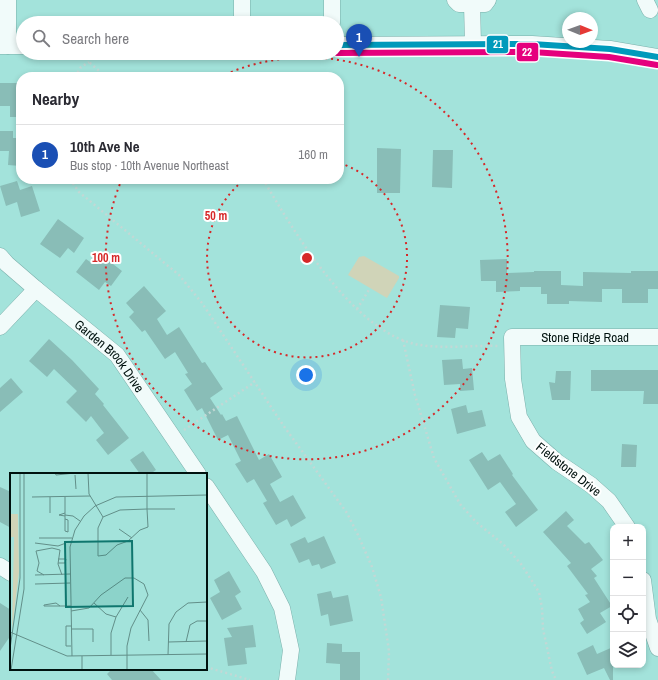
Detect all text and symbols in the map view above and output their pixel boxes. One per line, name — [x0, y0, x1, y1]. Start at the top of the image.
north arrow — [562, 12, 598, 48]
search box — [16, 16, 344, 60]
pin: 1 — [346, 24, 372, 57]
icon: search — [30, 27, 52, 49]
text: Search here — [62, 28, 129, 49]
line badge: 21 — [486, 35, 509, 54]
text: 21 — [493, 37, 503, 51]
line badge: 22 — [516, 42, 539, 62]
text: 22 — [522, 45, 532, 59]
text: Nearby — [32, 87, 79, 110]
text: 10th Ave Ne — [70, 136, 140, 157]
text: 1 — [42, 146, 48, 163]
text: 160 m — [298, 146, 328, 163]
text: Bus stop · 10th Avenue Northeast — [70, 157, 229, 174]
text: 50 m — [205, 208, 227, 224]
text: 100 m — [92, 250, 120, 266]
centre of rings — [300, 251, 314, 265]
street label: Garden Brook Drive — [71, 316, 148, 396]
street label: Stone Ridge Road — [541, 329, 629, 346]
your location — [296, 365, 316, 385]
street label: Fieldstone Drive — [533, 439, 605, 500]
inset map — [10, 473, 207, 670]
map controls — [610, 524, 646, 668]
button: + — [610, 524, 646, 560]
button: − — [610, 560, 646, 596]
button: locate — [610, 596, 646, 632]
button: layers — [610, 632, 646, 668]

